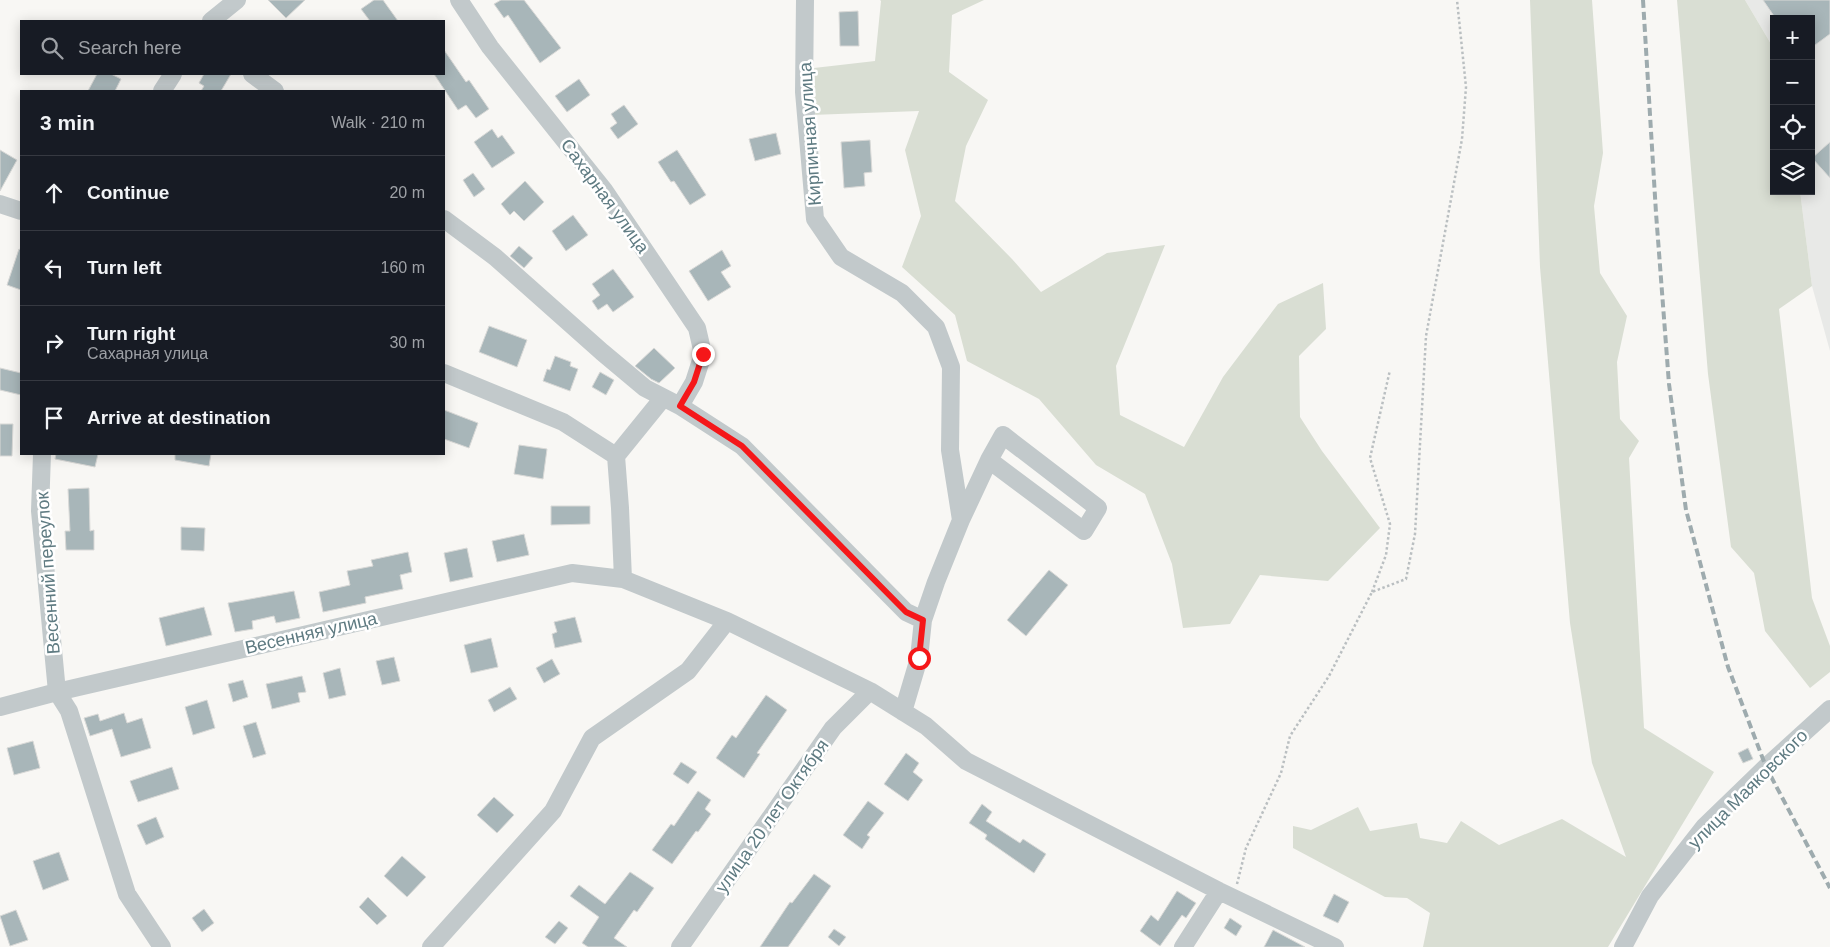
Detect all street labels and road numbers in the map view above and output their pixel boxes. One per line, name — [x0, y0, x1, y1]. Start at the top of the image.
street label: Кирпичная улица — [795, 61, 825, 206]
street label: Сахарная улица — [557, 135, 654, 258]
street label: Весенний переулок — [32, 491, 64, 655]
street label: Весенняя улица — [243, 608, 380, 658]
street label: улица Маяковского — [1684, 725, 1812, 853]
street label: улица 20 лет Октября — [711, 735, 833, 897]

